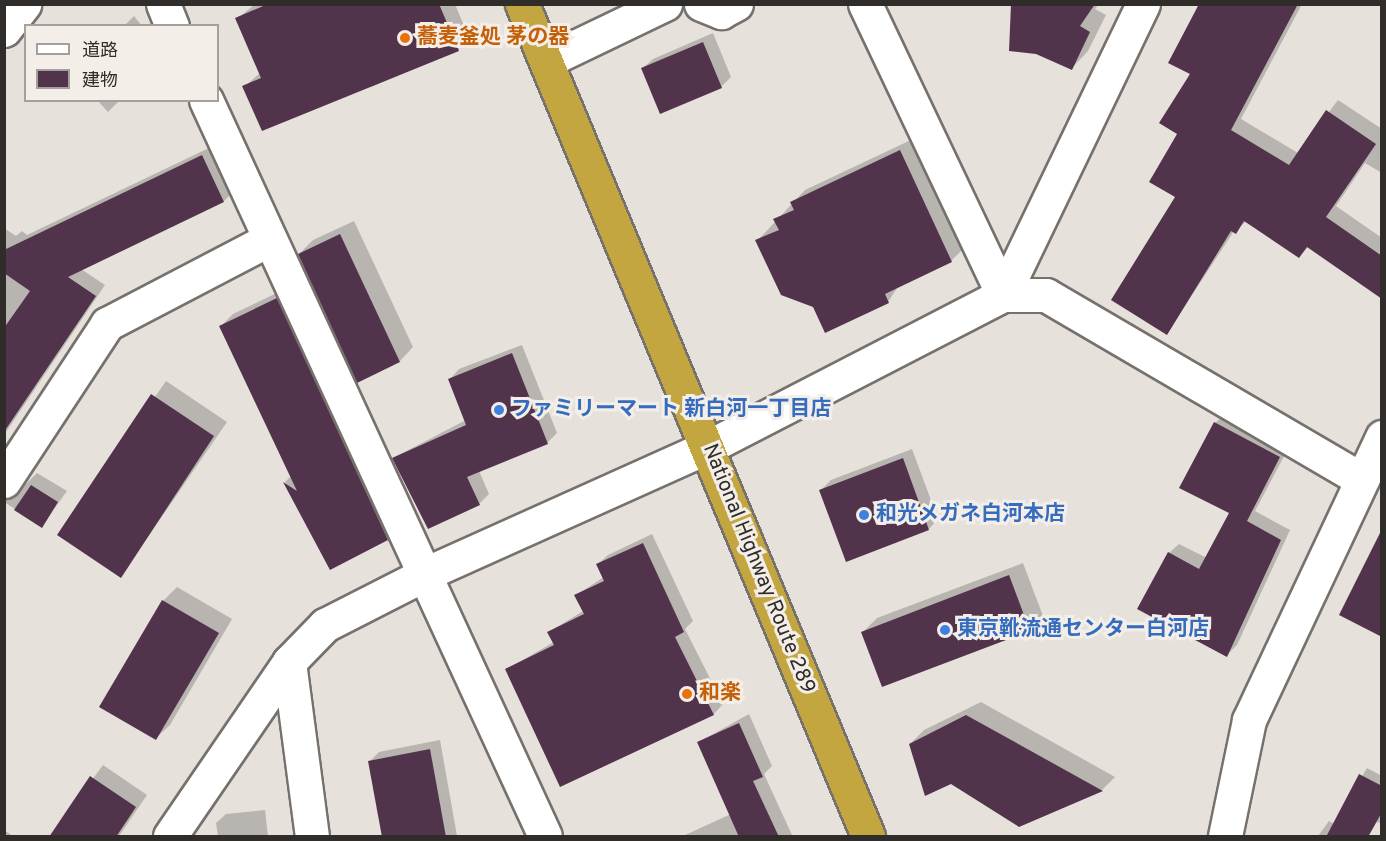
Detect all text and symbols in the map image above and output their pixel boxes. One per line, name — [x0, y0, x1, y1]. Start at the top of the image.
legend — [24, 24, 219, 102]
place label: 蕎麦釜処 茅の器 — [417, 25, 569, 51]
marker: 蕎麦釜処 茅の器 — [398, 31, 412, 45]
text: 道路 — [82, 40, 118, 63]
text: 建物 — [82, 70, 118, 93]
place label: ファミリーマート 新白河一丁目店 — [511, 397, 831, 423]
marker: ファミリーマート 新白河一丁目店 — [492, 403, 506, 417]
street label: National Highway Route 289 — [696, 441, 820, 697]
place label: 和光メガネ白河本店 — [876, 502, 1065, 528]
marker: 和光メガネ白河本店 — [857, 508, 871, 522]
place label: 東京靴流通センター白河店 — [957, 617, 1209, 643]
marker: 東京靴流通センター白河店 — [938, 623, 952, 637]
place label: 和楽 — [699, 681, 741, 707]
marker: 和楽 — [680, 687, 694, 701]

